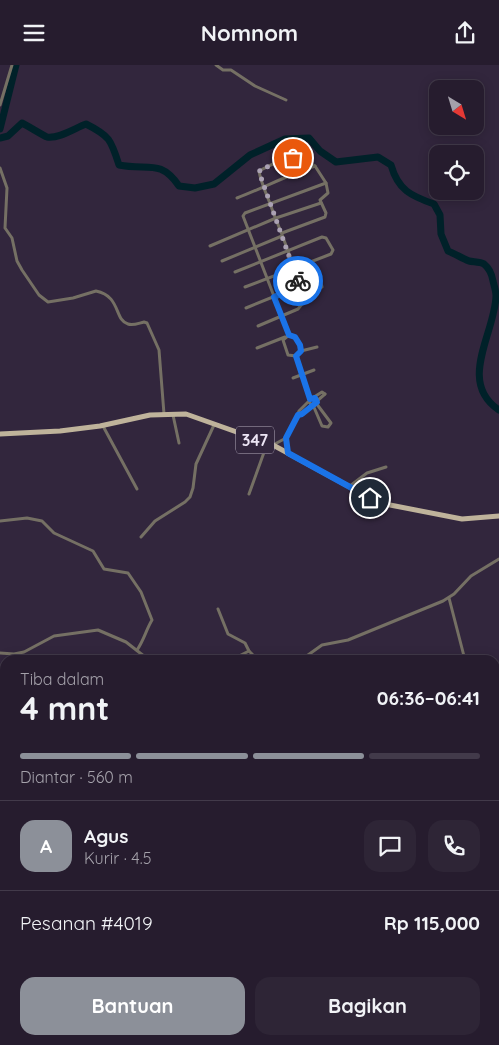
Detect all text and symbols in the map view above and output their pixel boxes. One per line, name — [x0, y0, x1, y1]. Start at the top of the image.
icon: menu — [20, 19, 48, 47]
text: Nomnom — [201, 19, 298, 47]
icon: share — [451, 19, 479, 47]
north arrow — [429, 80, 484, 135]
map controls — [429, 80, 484, 200]
pin — [272, 137, 314, 179]
icon: bag — [279, 144, 307, 172]
button: locate — [429, 145, 484, 200]
courier — [273, 256, 323, 306]
icon: bike — [284, 267, 312, 295]
road number: 347 — [236, 427, 274, 453]
pin — [349, 477, 391, 519]
icon: home — [356, 484, 384, 512]
text: Tiba dalam — [20, 669, 104, 689]
text: 06:36–06:41 — [377, 686, 480, 710]
text: 4 mnt — [20, 688, 109, 728]
text: Diantar · 560 m — [20, 767, 133, 787]
button: chat — [364, 820, 416, 872]
button: phone — [428, 820, 480, 872]
text: Agus — [84, 824, 128, 848]
text: A — [40, 834, 52, 858]
text: Kurir · 4.5 — [84, 848, 151, 868]
text: Pesanan #4019 — [20, 911, 153, 935]
text: Rp 115,000 — [384, 911, 480, 935]
button: Bantuan — [20, 977, 245, 1035]
button: Bagikan — [255, 977, 480, 1035]

